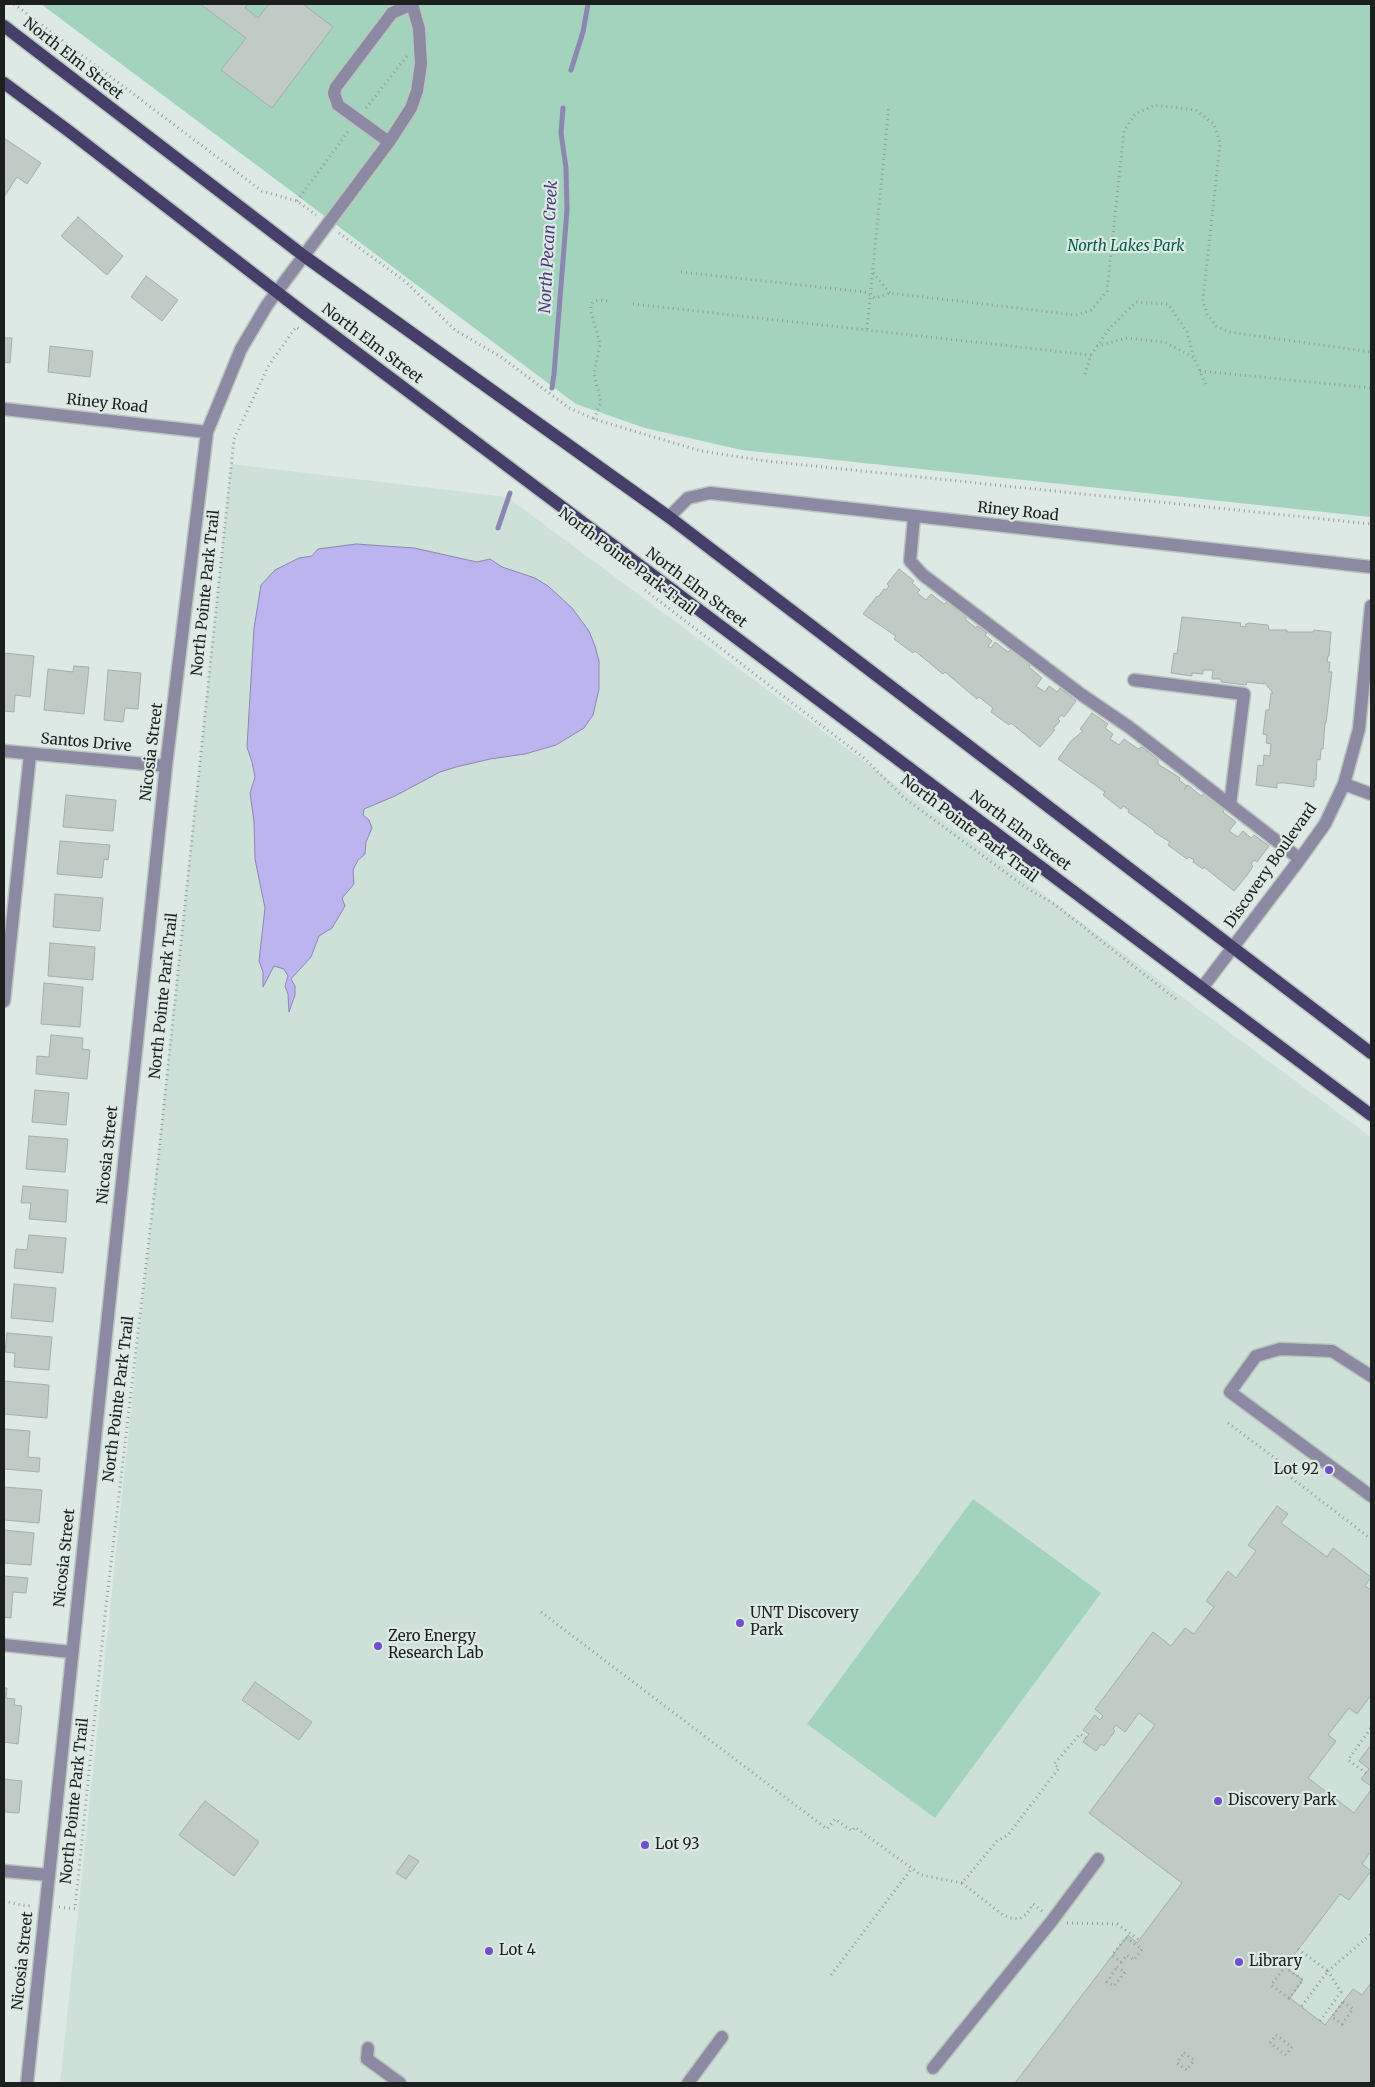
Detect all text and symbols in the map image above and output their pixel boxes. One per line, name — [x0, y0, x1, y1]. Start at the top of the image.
street label: North Elm Street — [19, 14, 127, 104]
water label: North Pecan Creek — [536, 180, 562, 314]
park label: North Lakes Park — [1067, 238, 1185, 256]
street label: North Elm Street — [318, 300, 426, 388]
street label: Riney Road — [65, 391, 149, 417]
street label: Riney Road — [976, 499, 1060, 525]
street label: North Pointe Park Trail — [555, 505, 699, 619]
street label: North Pointe Park Trail — [188, 509, 224, 677]
street label: North Elm Street — [642, 544, 750, 632]
street label: Nicosia Street — [137, 702, 167, 802]
street label: Santos Drive — [40, 730, 132, 756]
street label: North Pointe Park Trail — [897, 772, 1041, 886]
street label: North Elm Street — [966, 787, 1074, 875]
street label: Discovery Boulevard — [1221, 800, 1321, 932]
street label: North Pointe Park Trail — [146, 912, 182, 1080]
street label: Nicosia Street — [94, 1105, 122, 1205]
street label: North Pointe Park Trail — [100, 1315, 138, 1483]
place label: Lot 92 — [1274, 1461, 1319, 1479]
marker: Lot 92 — [1323, 1464, 1335, 1476]
street label: Nicosia Street — [51, 1508, 79, 1608]
place label: UNT Discovery Park — [750, 1605, 859, 1640]
marker: UNT Discovery Park — [734, 1617, 746, 1629]
place label: Zero Energy Research Lab — [388, 1628, 483, 1663]
marker: Zero Energy Research Lab — [372, 1640, 384, 1652]
street label: North Pointe Park Trail — [57, 1717, 93, 1885]
place label: Discovery Park — [1228, 1792, 1336, 1810]
marker: Discovery Park — [1212, 1795, 1224, 1807]
place label: Lot 93 — [655, 1836, 700, 1854]
marker: Lot 93 — [639, 1839, 651, 1851]
street label: Nicosia Street — [9, 1911, 37, 2011]
place label: Lot 4 — [499, 1942, 536, 1960]
marker: Lot 4 — [483, 1945, 495, 1957]
place label: Library — [1249, 1953, 1302, 1971]
marker: Library — [1233, 1956, 1245, 1968]

